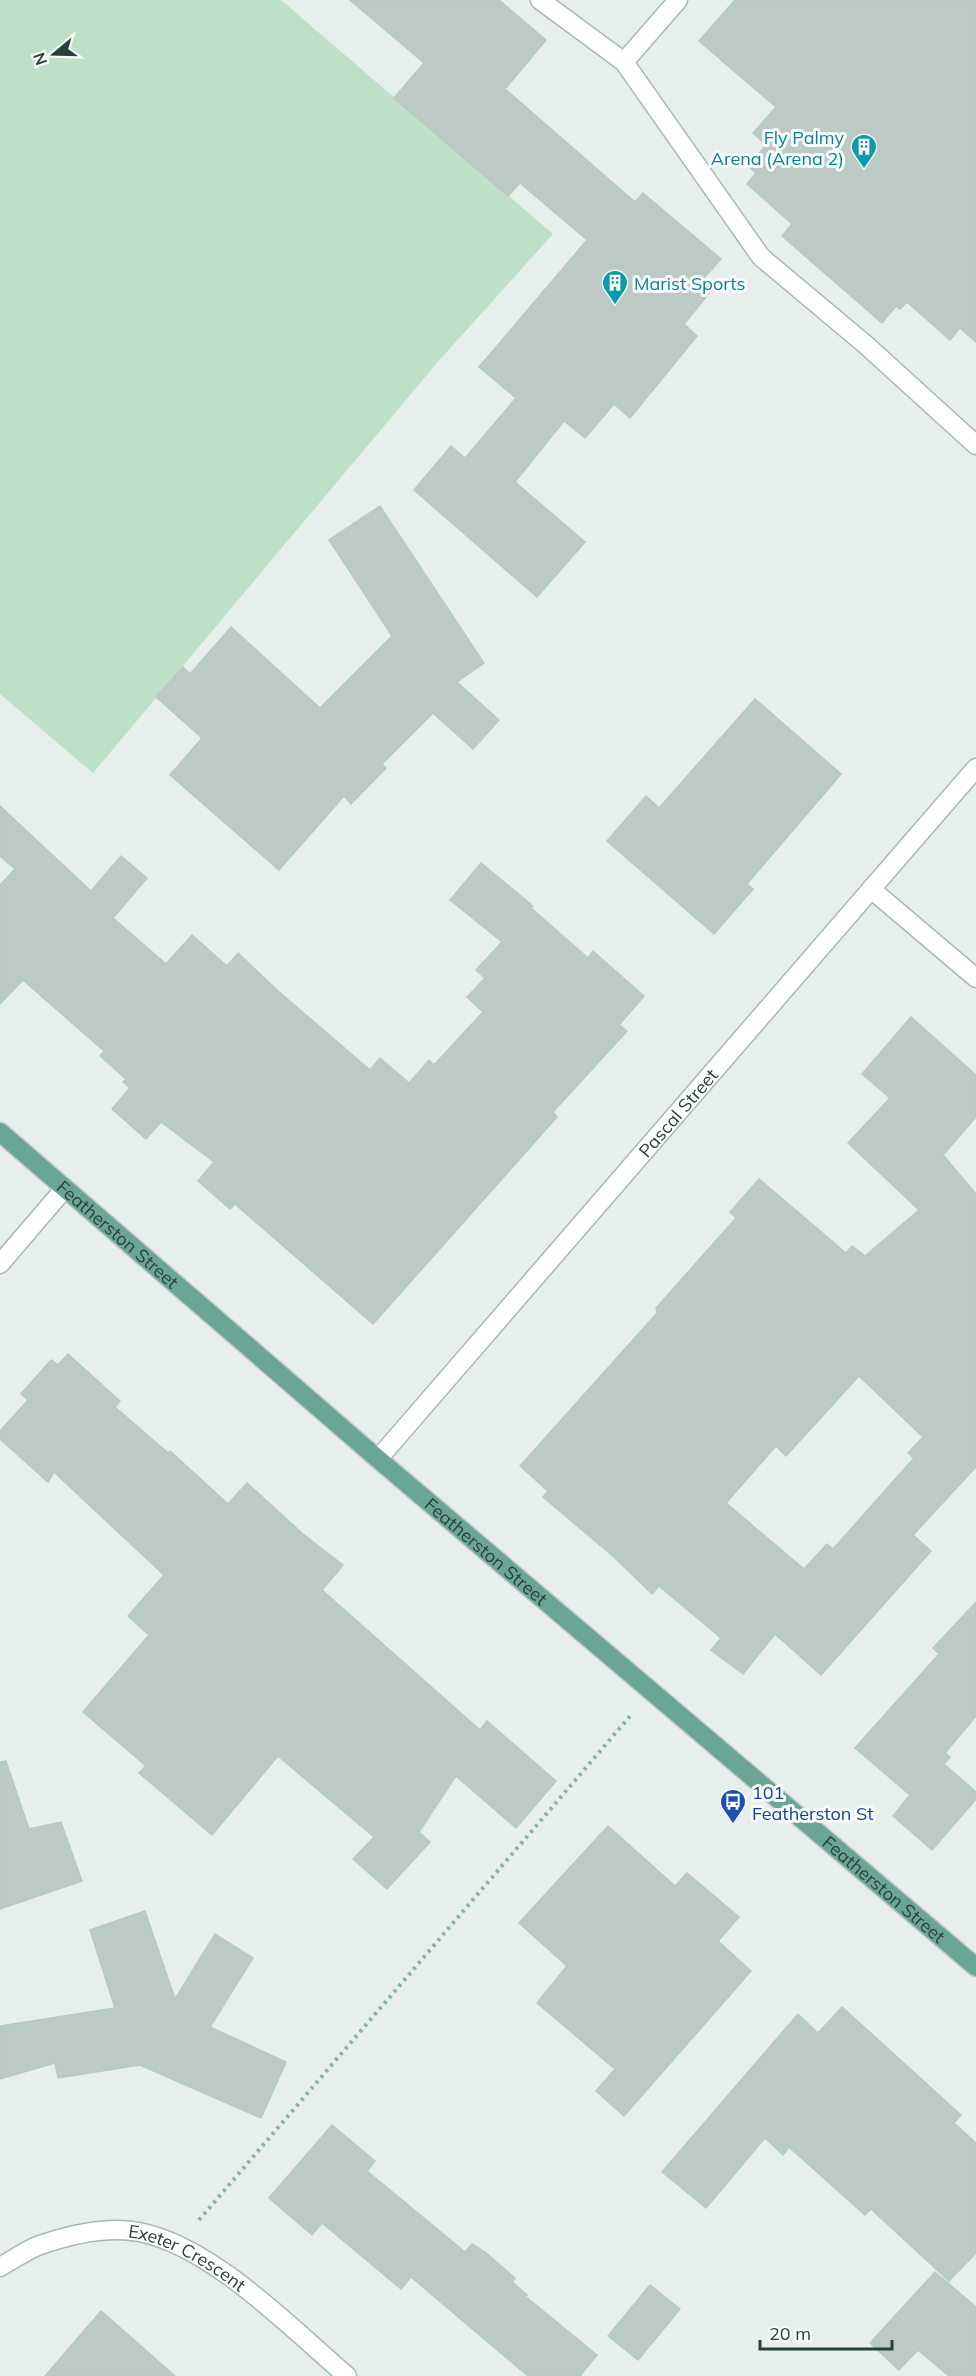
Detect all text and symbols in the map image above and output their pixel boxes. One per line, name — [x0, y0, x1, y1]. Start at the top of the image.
north arrow — [24, 24, 84, 84]
text: N — [28, 50, 51, 68]
place label: Fly Palmy Arena (Arena 2) — [711, 126, 844, 170]
building icon: Fly Palmy Arena (Arena 2) — [849, 132, 879, 170]
building icon: Marist Sports — [600, 268, 630, 306]
place label: Marist Sports — [634, 272, 745, 295]
street label: Pascal Street — [633, 1064, 722, 1162]
street label: Featherston Street — [52, 1175, 184, 1293]
street label: Featherston Street — [420, 1492, 552, 1610]
place label: 101 Featherston St — [752, 1781, 874, 1825]
bus stop icon: 101 Featherston St — [718, 1787, 748, 1825]
street label: Featherston Street — [818, 1830, 950, 1948]
street label: Exeter Crescent — [127, 2219, 251, 2296]
scale bar — [760, 2313, 892, 2351]
text: 20 m — [769, 2322, 811, 2345]

